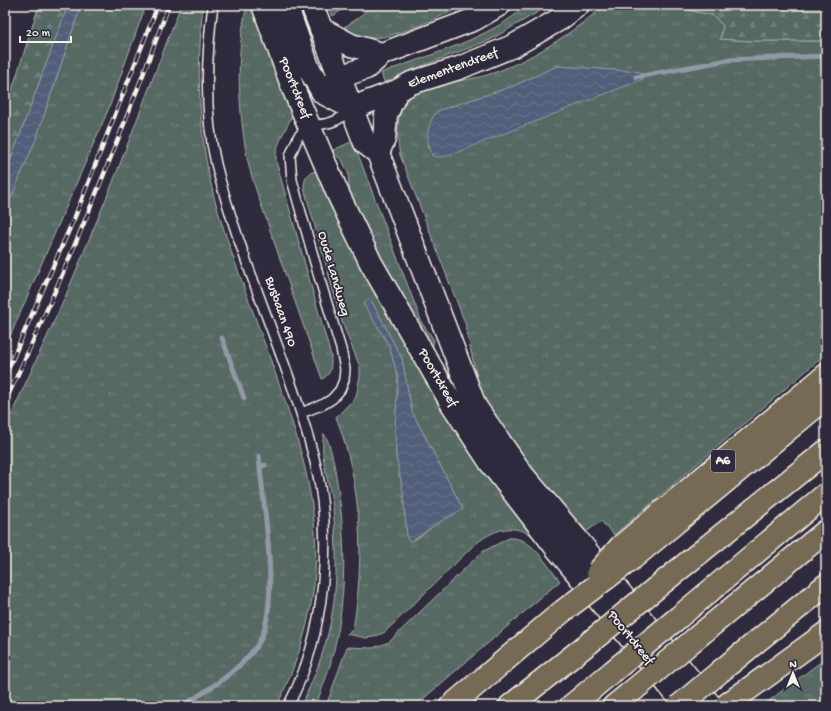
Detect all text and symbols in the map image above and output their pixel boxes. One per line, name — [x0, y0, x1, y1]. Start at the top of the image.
scale bar — [20, 18, 71, 44]
text: 20 m — [26, 27, 51, 41]
street label: Elementendreef — [406, 44, 502, 93]
street label: Poortdreef — [274, 54, 315, 123]
street label: Oude Landweg — [313, 230, 353, 318]
street label: Busbaan 490 — [260, 274, 300, 349]
street label: Poortdreef — [413, 345, 461, 412]
road number: A6 — [711, 450, 735, 472]
street label: Poortdreef — [602, 607, 658, 670]
north arrow — [773, 653, 813, 693]
text: N — [789, 659, 797, 671]

